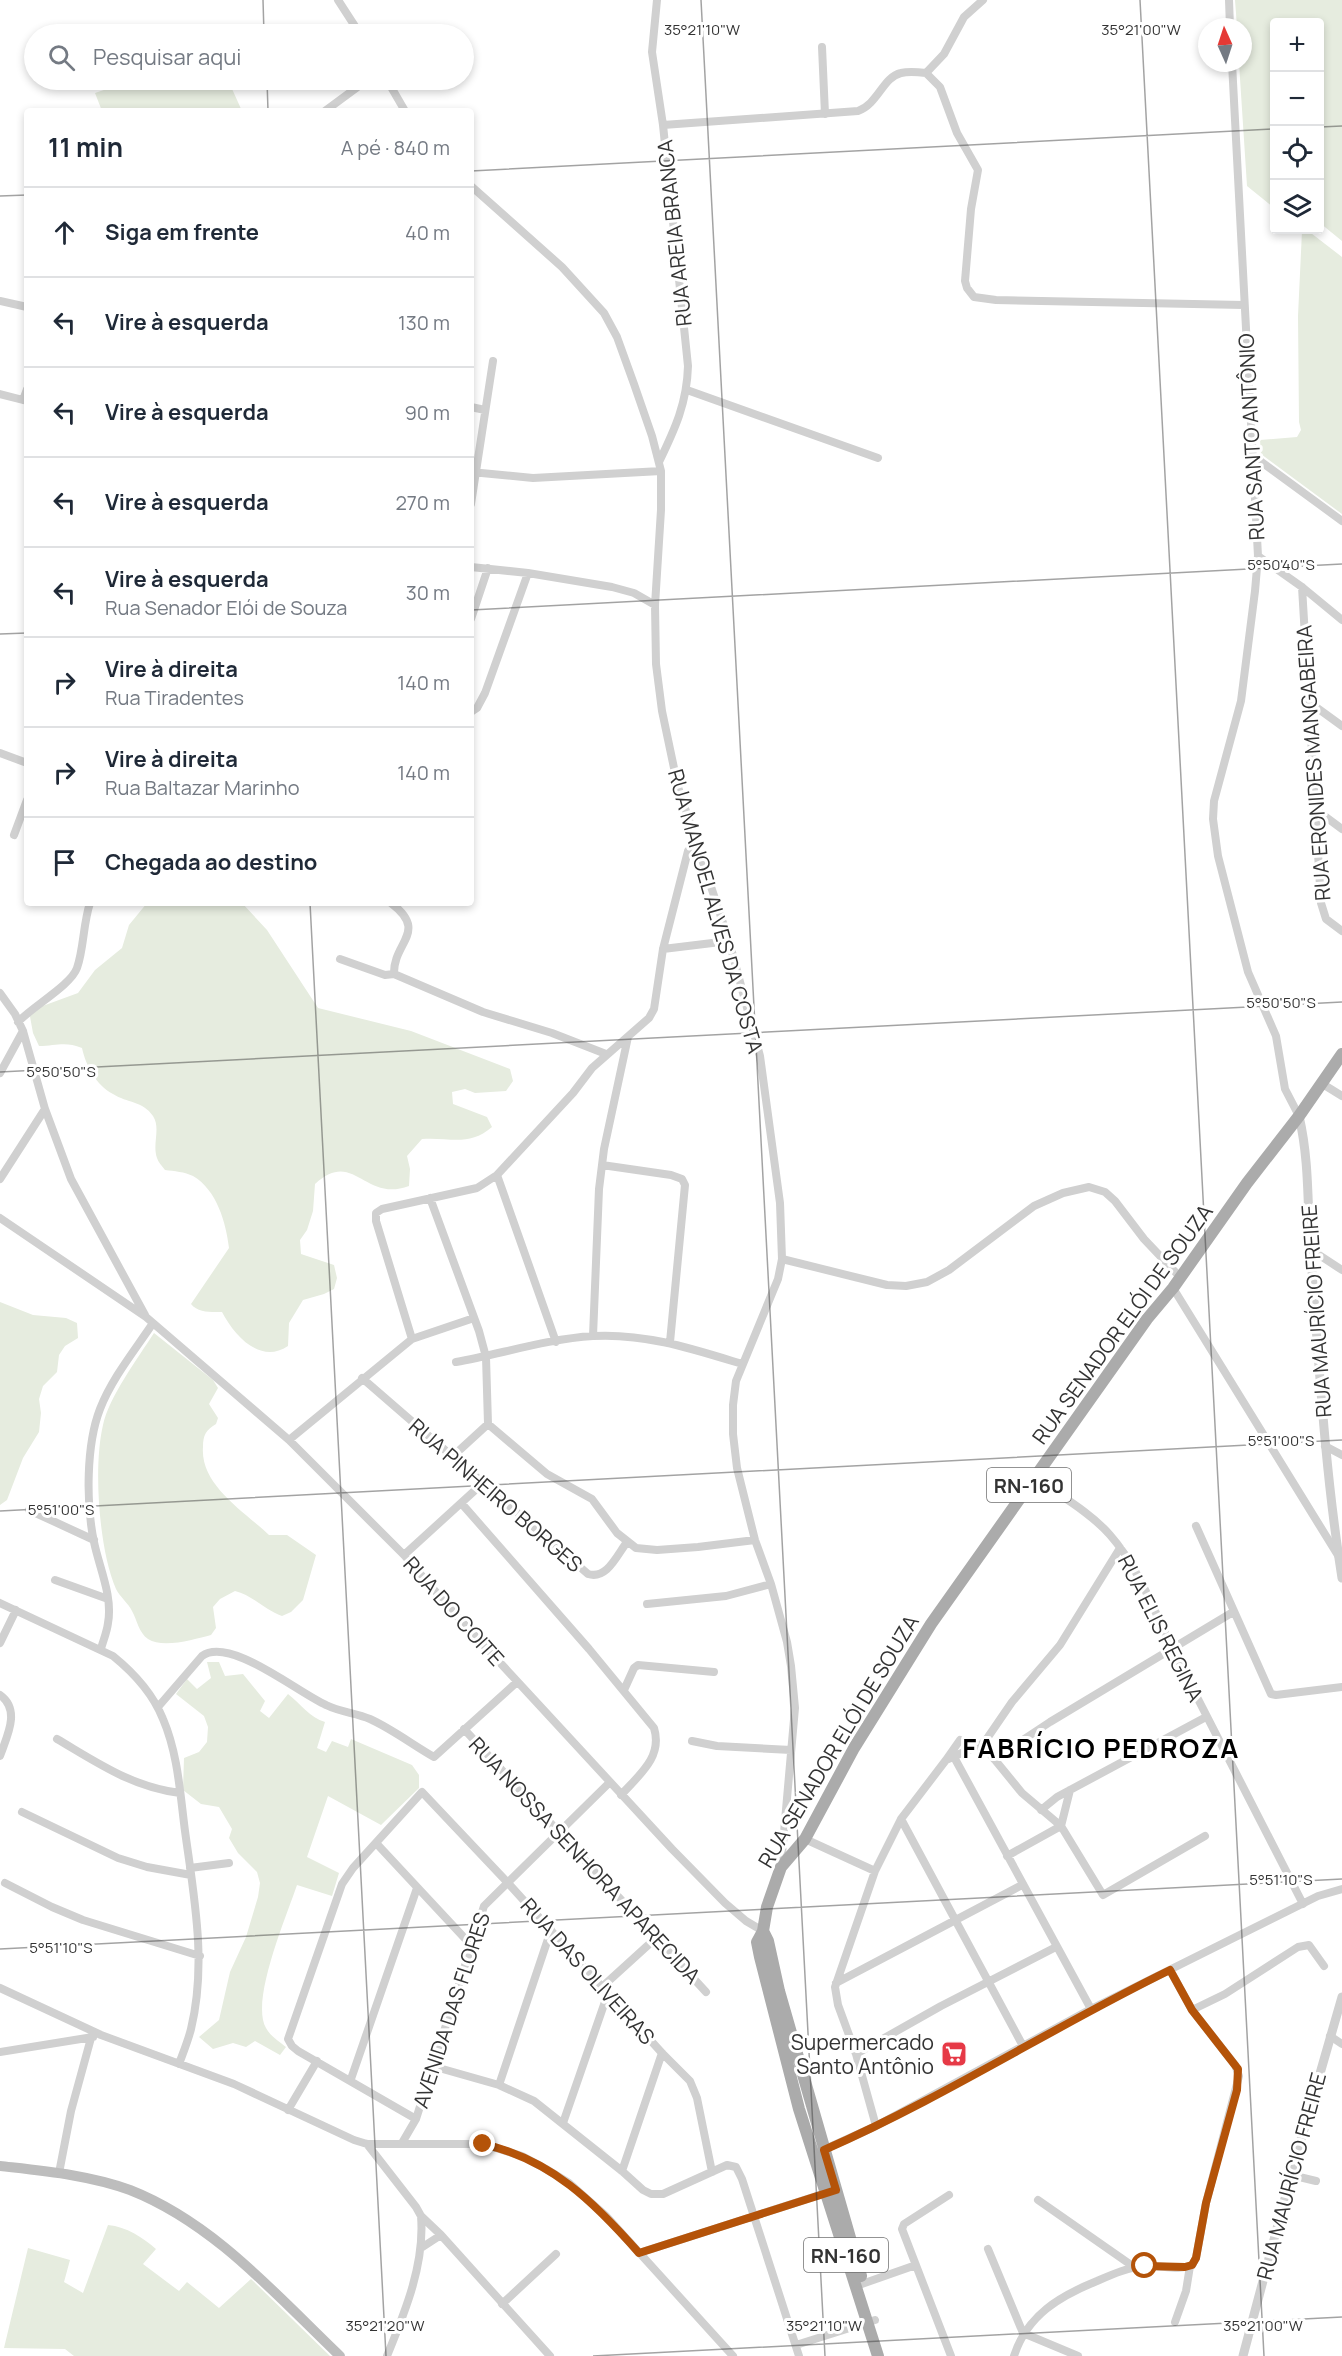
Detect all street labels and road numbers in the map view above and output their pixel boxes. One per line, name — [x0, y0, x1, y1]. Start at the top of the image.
street label: RUA AREIA BRANCA — [650, 138, 698, 328]
street label: RUA SANTO ANTÔNIO — [1232, 333, 1270, 541]
street label: RUA ERONIDES MANGABEIRA — [1289, 624, 1337, 902]
street label: RUA MANOEL ALVES DA COSTA — [662, 766, 770, 1056]
street label: RUA SENADOR ELÓI DE SOUZA — [1025, 1198, 1219, 1450]
street label: RUA MAURÍCIO FREIRE — [1295, 1204, 1337, 1418]
street label: RUA PINHEIRO BORGES — [403, 1412, 589, 1578]
road number: RN-160 — [987, 1468, 1071, 1502]
street label: RUA DO COITE — [397, 1550, 511, 1672]
street label: RUA ELIS REGINA — [1112, 1550, 1210, 1706]
street label: RUA SENADOR ELÓI DE SOUZA — [751, 1609, 925, 1873]
street label: RUA NOSSA SENHORA APARECIDA — [463, 1731, 707, 1989]
street label: RUA DAS OLIVEIRAS — [515, 1892, 661, 2050]
street label: AVENIDA DAS FLORES — [406, 1908, 496, 2111]
street label: RUA MAURÍCIO FREIRE — [1250, 2069, 1332, 2283]
road number: RN-160 — [804, 2238, 888, 2272]

